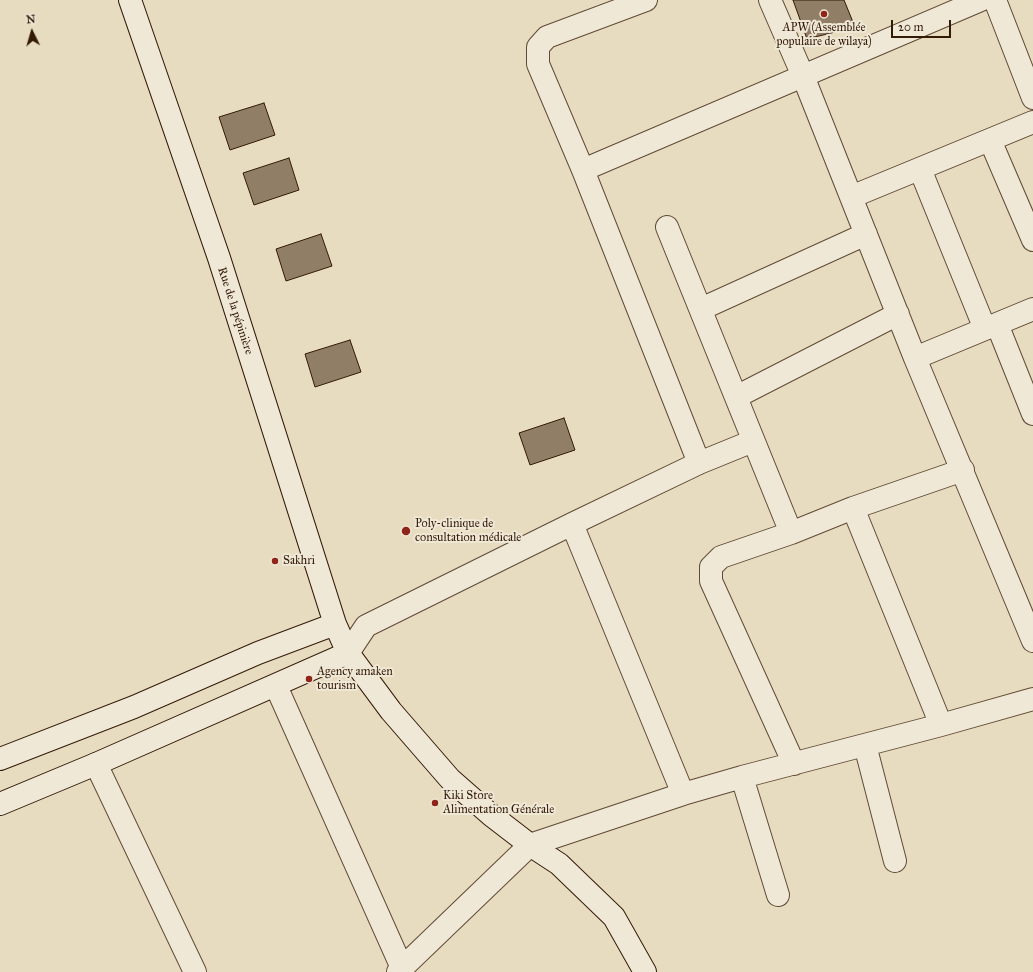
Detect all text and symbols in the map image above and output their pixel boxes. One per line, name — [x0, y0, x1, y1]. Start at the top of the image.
marker: APW (Assemblée populaire de wilaya) — [819, 9, 829, 19]
north arrow — [12, 12, 52, 52]
scale bar — [893, 12, 953, 38]
text: N — [26, 13, 36, 26]
text: 20 m — [898, 20, 924, 34]
place label: APW (Assemblée populaire de wilaya) — [776, 21, 872, 49]
street label: Rue de la pépinière — [214, 265, 256, 357]
place label: Poly-clinique de consultation médicale — [415, 517, 521, 545]
marker: Poly-clinique de consultation médicale — [400, 525, 412, 537]
place label: Sakhri — [283, 554, 315, 568]
marker: Sakhri — [270, 556, 280, 566]
place label: Agency amaken tourism — [317, 665, 393, 693]
marker: Agency amaken tourism — [304, 674, 314, 684]
place label: Kiki Store Alimentation Générale — [443, 789, 554, 817]
marker: Kiki Store Alimentation Générale — [430, 798, 440, 808]

